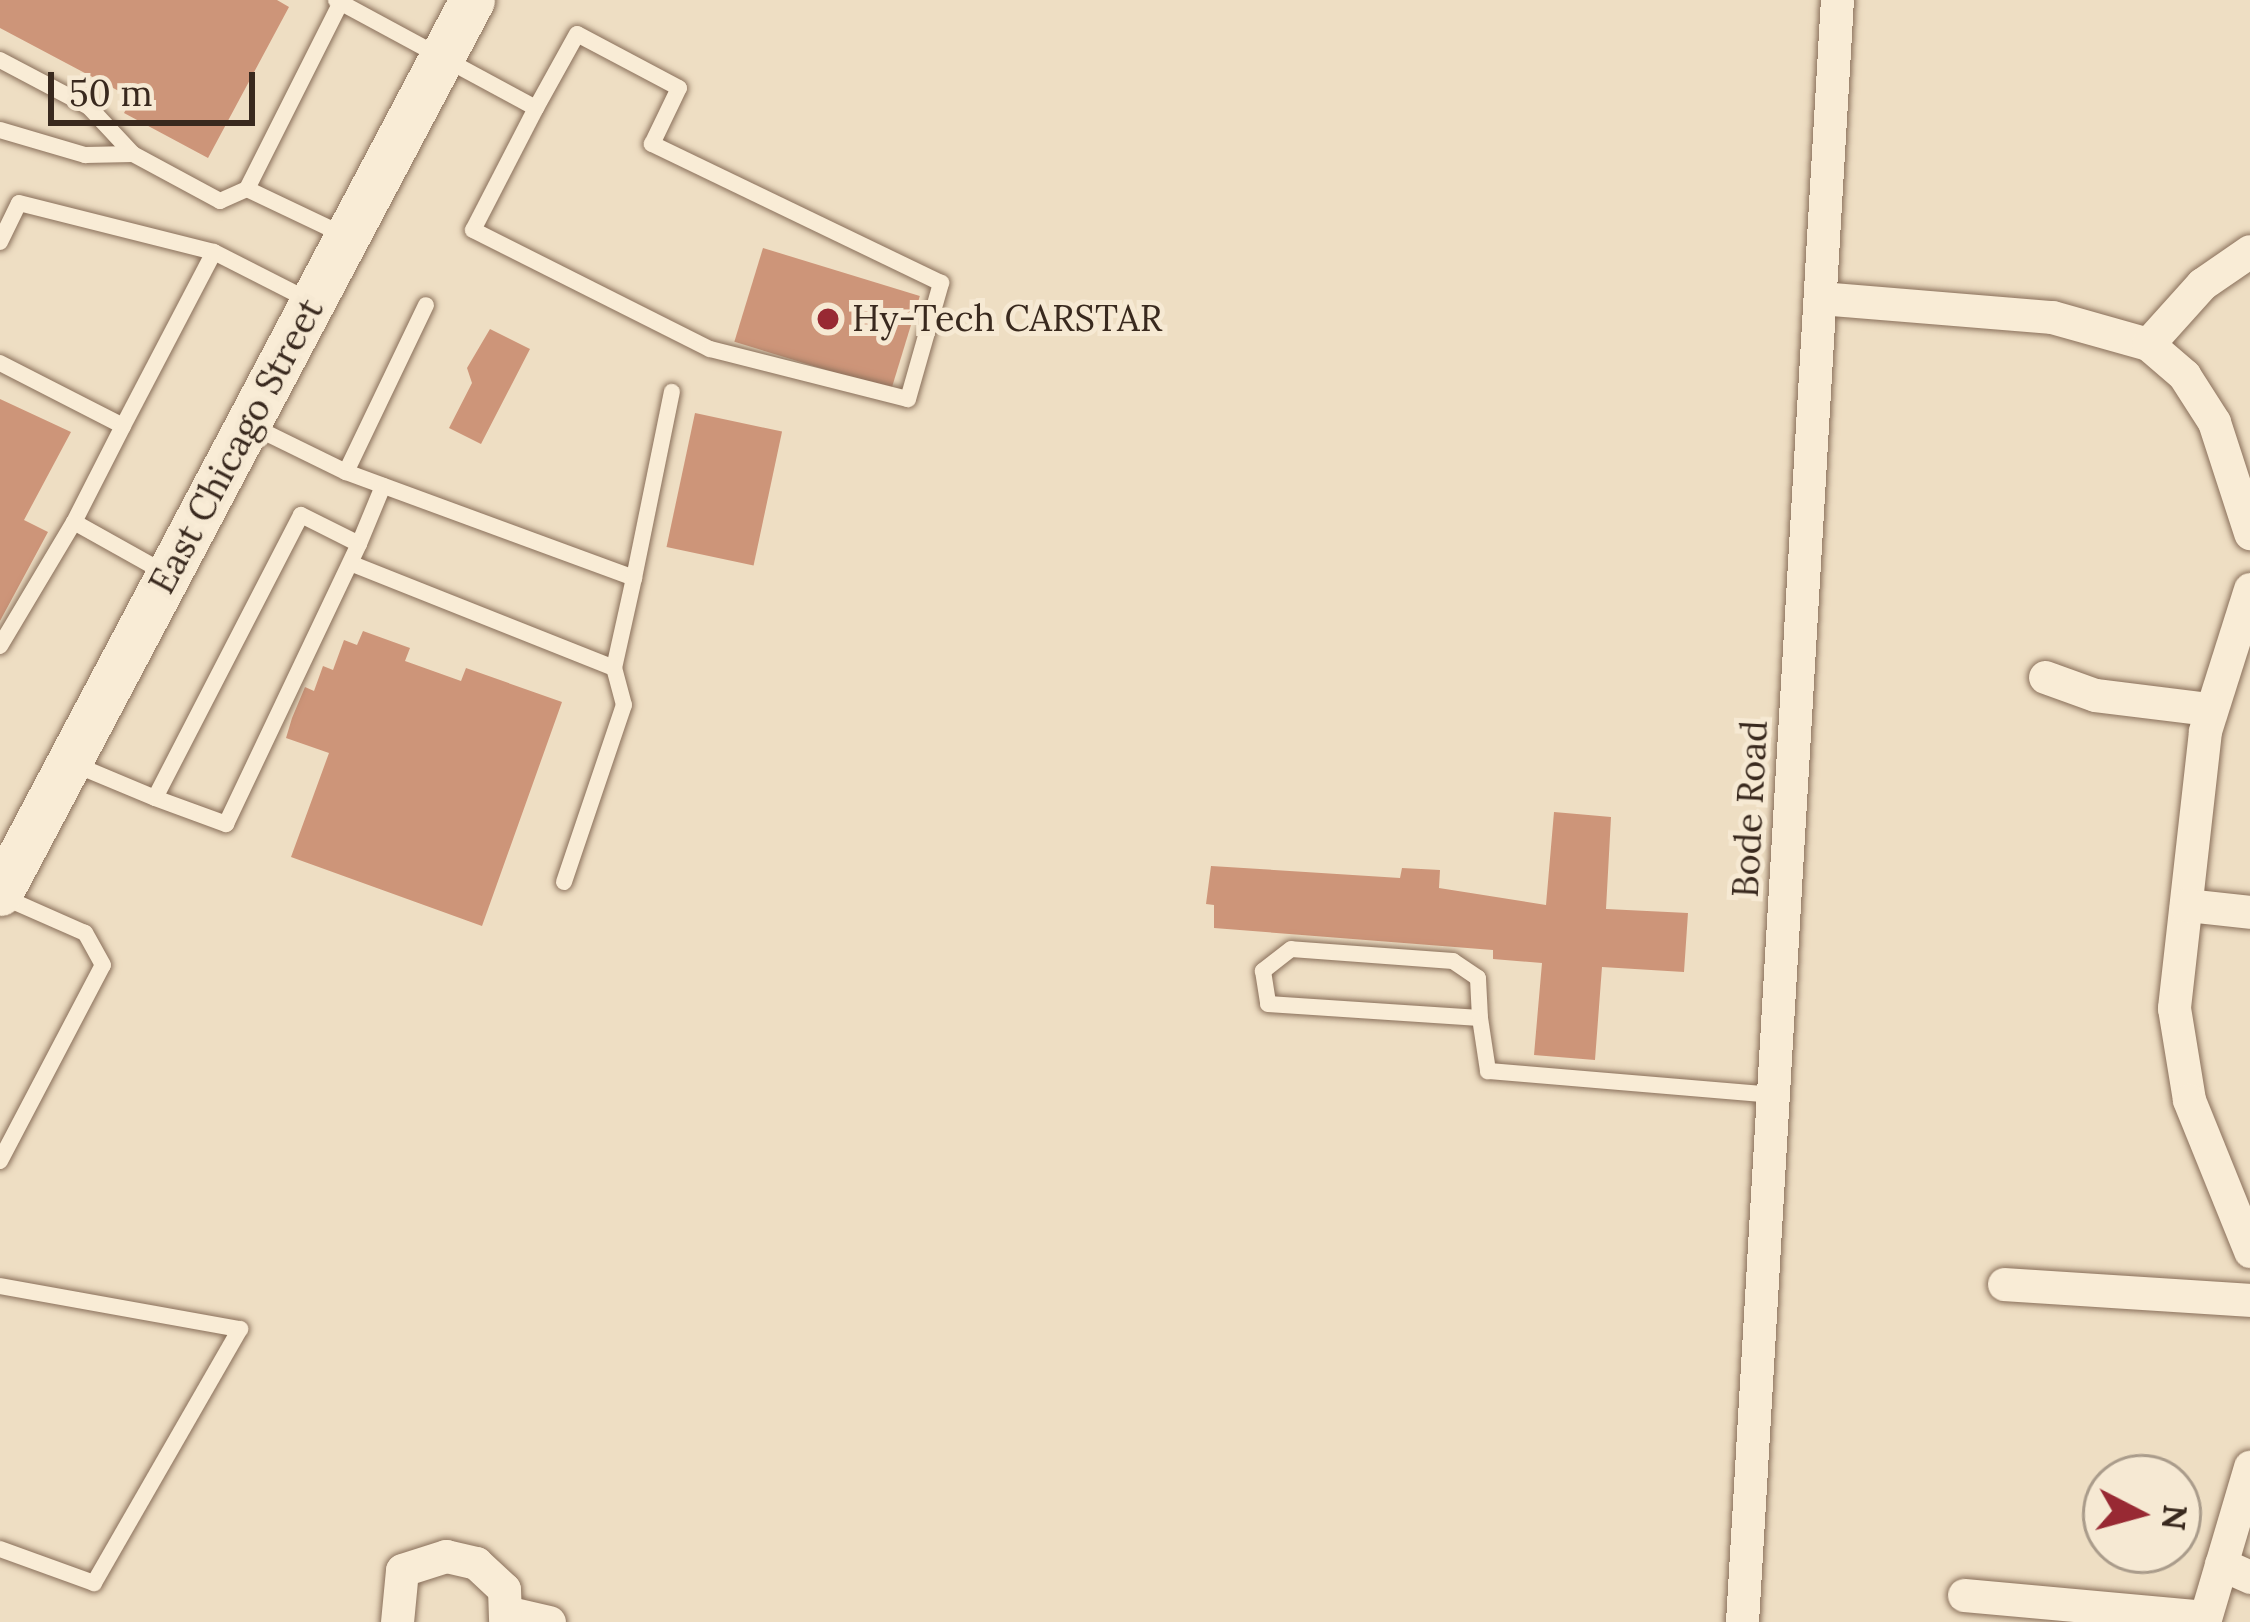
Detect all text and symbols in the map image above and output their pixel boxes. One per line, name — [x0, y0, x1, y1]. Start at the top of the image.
scale bar — [54, 48, 261, 122]
text: 50 m — [69, 70, 153, 116]
street label: East Chicago Street — [140, 291, 332, 601]
place label: Hy-Tech CARSTAR — [852, 297, 1162, 341]
marker: Hy-Tech CARSTAR — [815, 306, 841, 332]
street label: Bode Road — [1724, 719, 1776, 899]
north arrow — [2082, 1454, 2202, 1574]
text: N — [2153, 1503, 2197, 1532]

